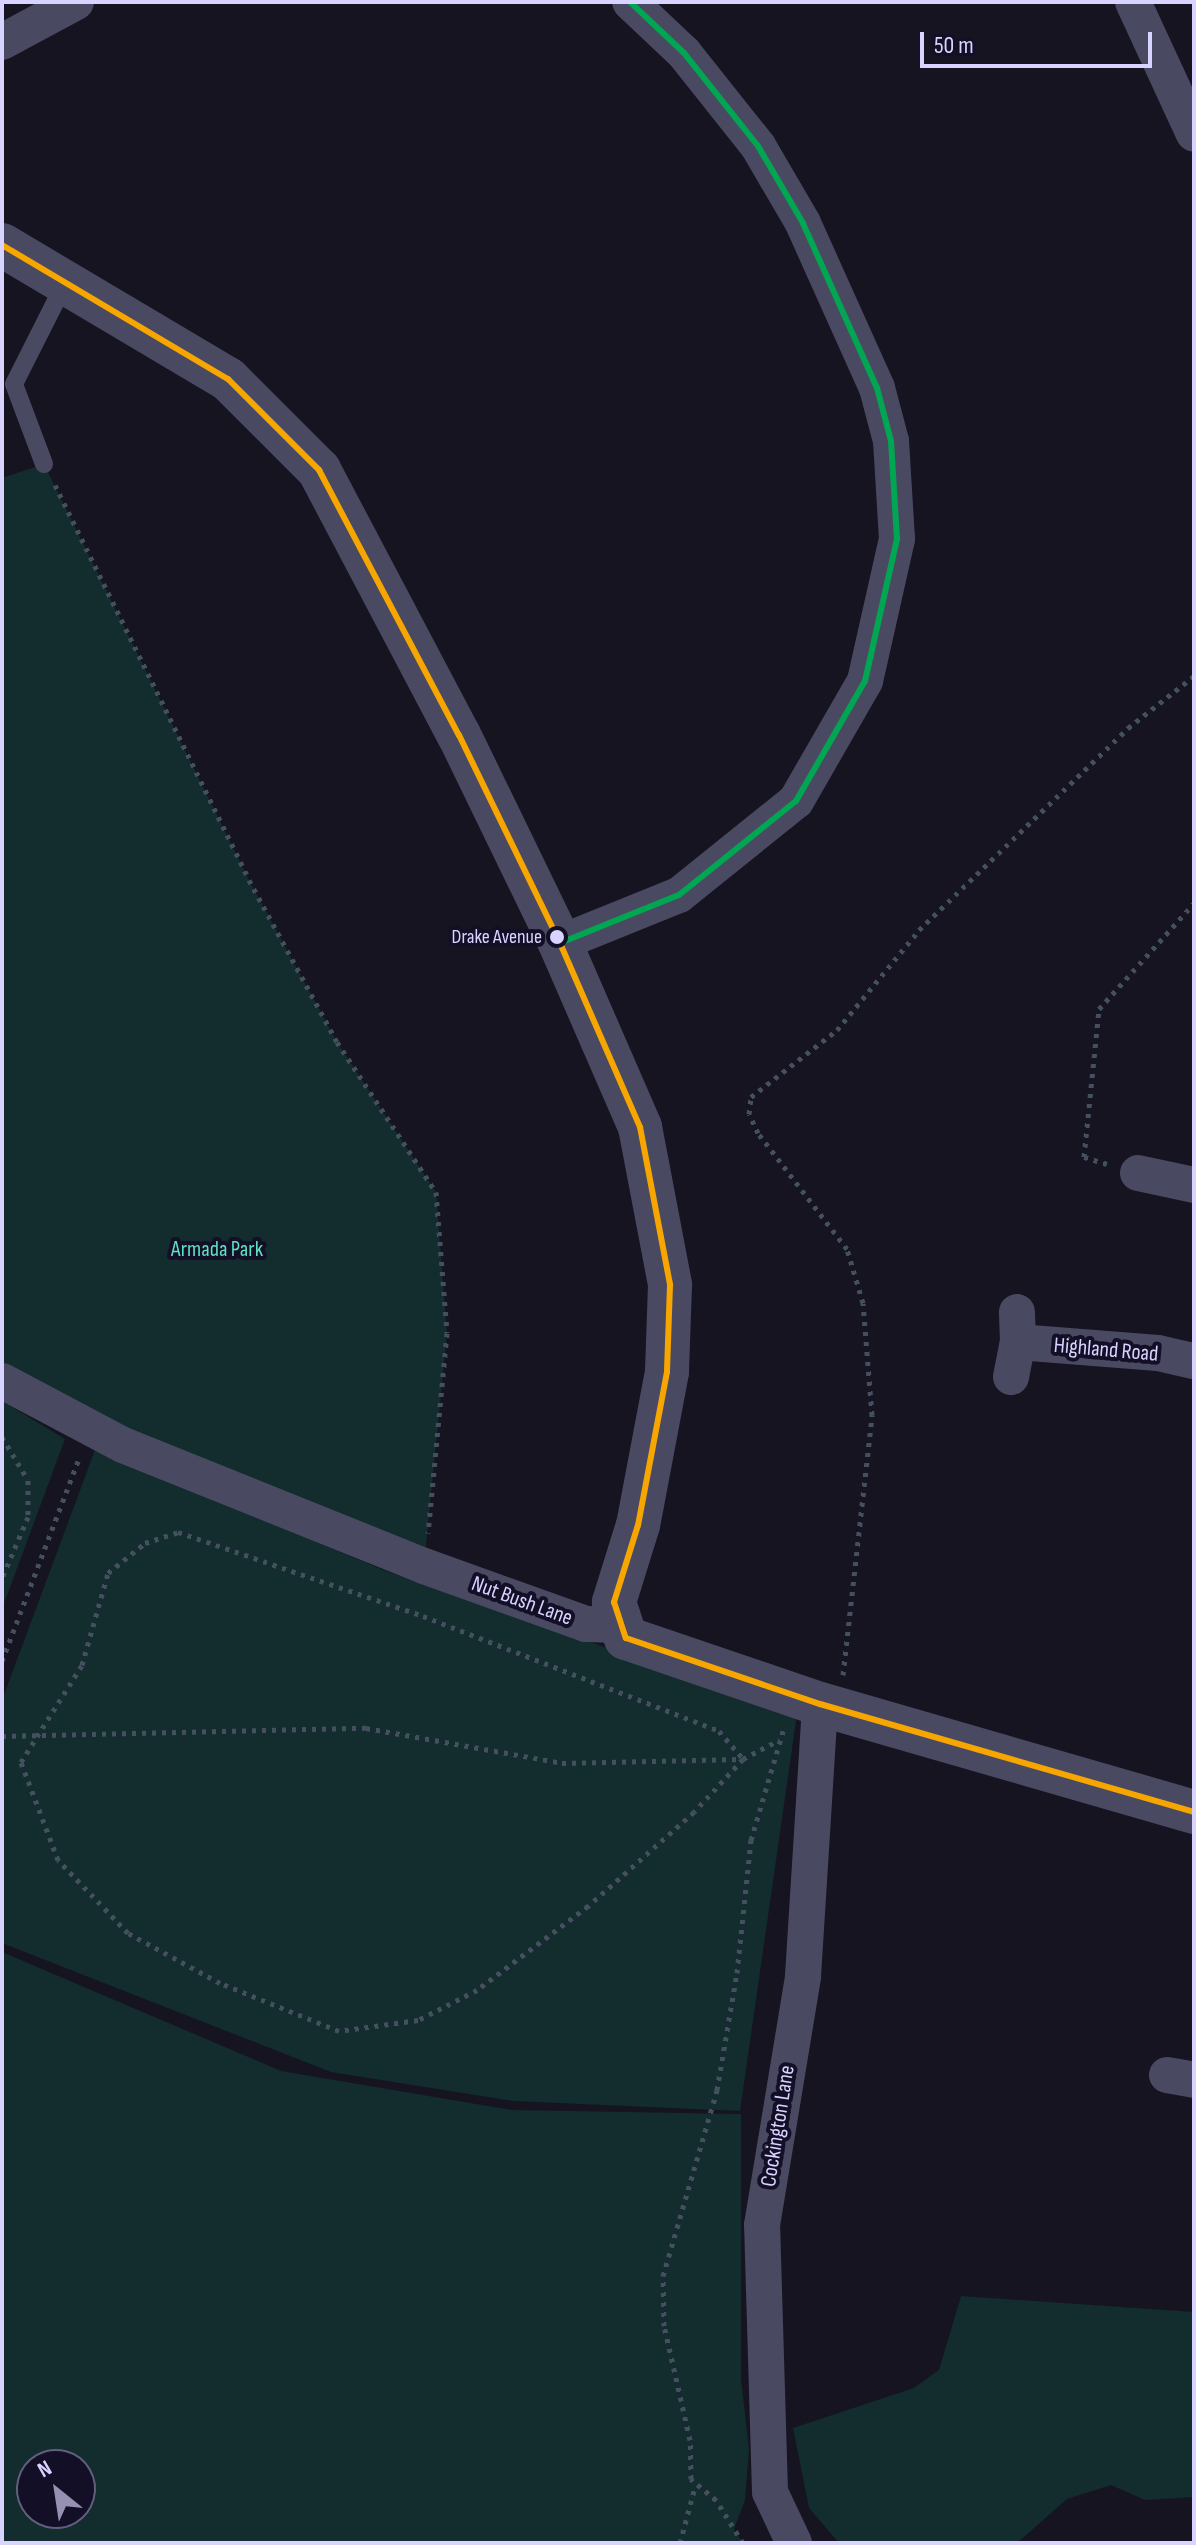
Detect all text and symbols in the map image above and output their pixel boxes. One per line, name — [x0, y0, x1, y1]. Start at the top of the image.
scale bar — [924, 16, 1156, 66]
text: 50 m — [934, 31, 974, 60]
place label: Drake Avenue — [452, 925, 542, 949]
marker: Drake Avenue — [549, 929, 565, 945]
park label: Armada Park — [171, 1237, 263, 1263]
street label: Highland Road — [1053, 1332, 1159, 1368]
street label: Nut Bush Lane — [468, 1571, 576, 1631]
street label: Cockington Lane — [755, 2063, 801, 2189]
north arrow — [16, 2449, 96, 2529]
text: N — [33, 2455, 57, 2484]

